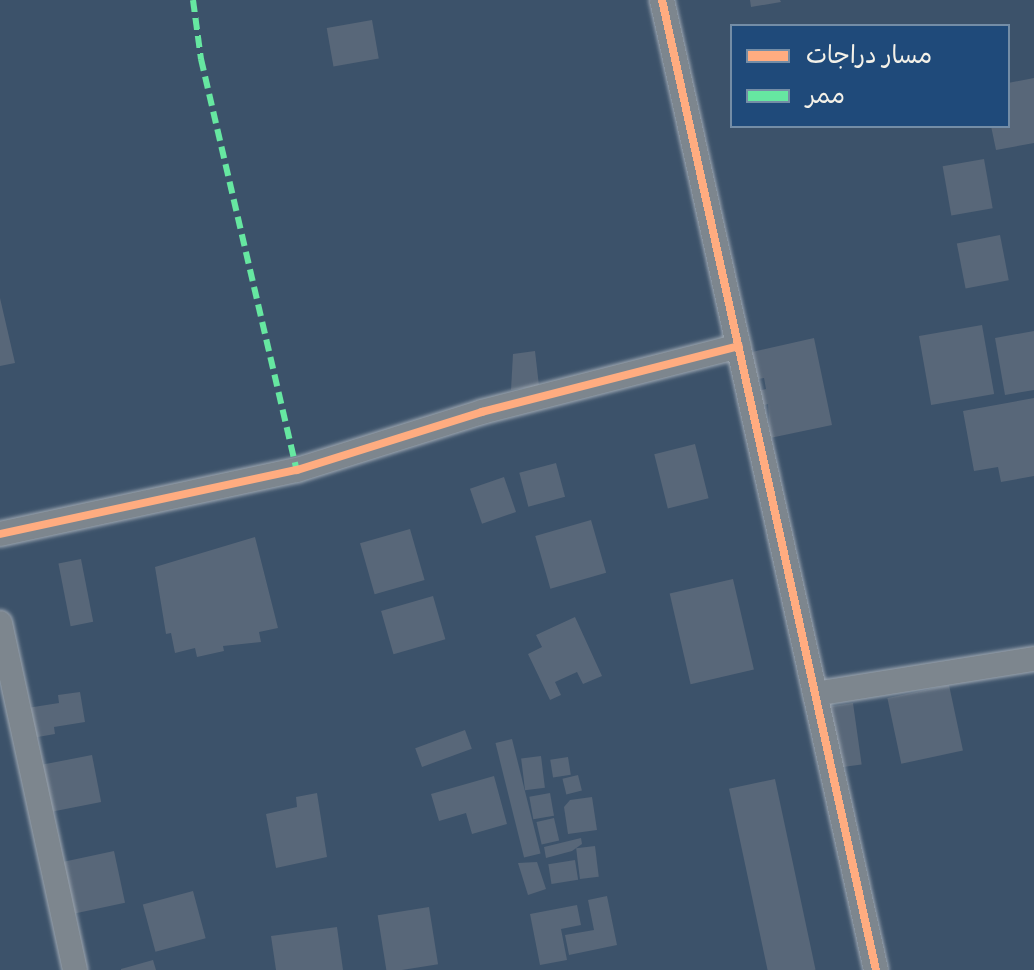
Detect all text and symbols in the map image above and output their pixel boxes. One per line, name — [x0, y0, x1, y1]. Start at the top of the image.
legend — [730, 24, 1010, 128]
text: مسار دراجات — [806, 39, 932, 69]
text: ممر — [806, 79, 845, 109]

